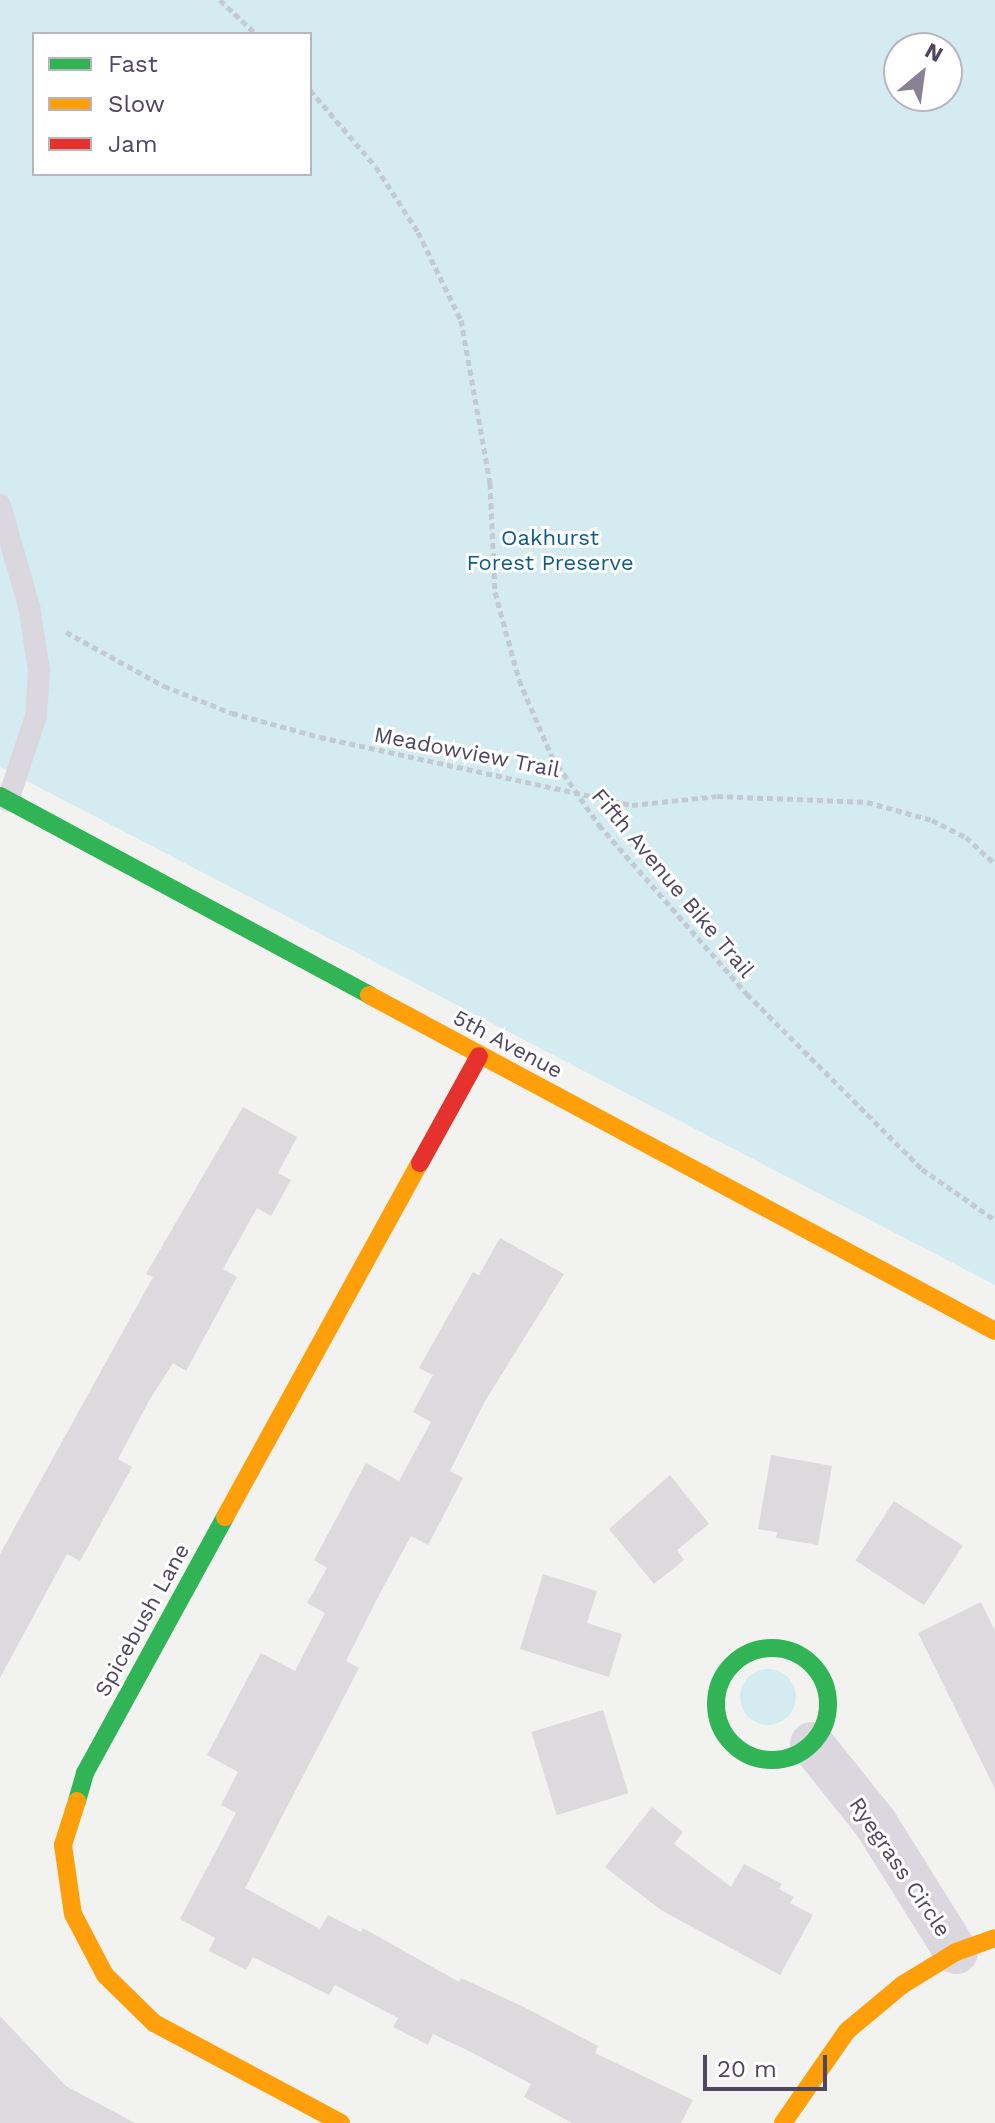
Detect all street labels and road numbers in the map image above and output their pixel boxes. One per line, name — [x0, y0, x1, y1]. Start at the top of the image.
street label: Meadowview Trail — [371, 721, 563, 783]
street label: Fifth Avenue Bike Trail — [586, 782, 760, 984]
street label: 5th Avenue — [448, 1004, 568, 1084]
street label: Spicebush Lane — [89, 1539, 195, 1701]
street label: Ryegrass Circle — [844, 1792, 956, 1942]

